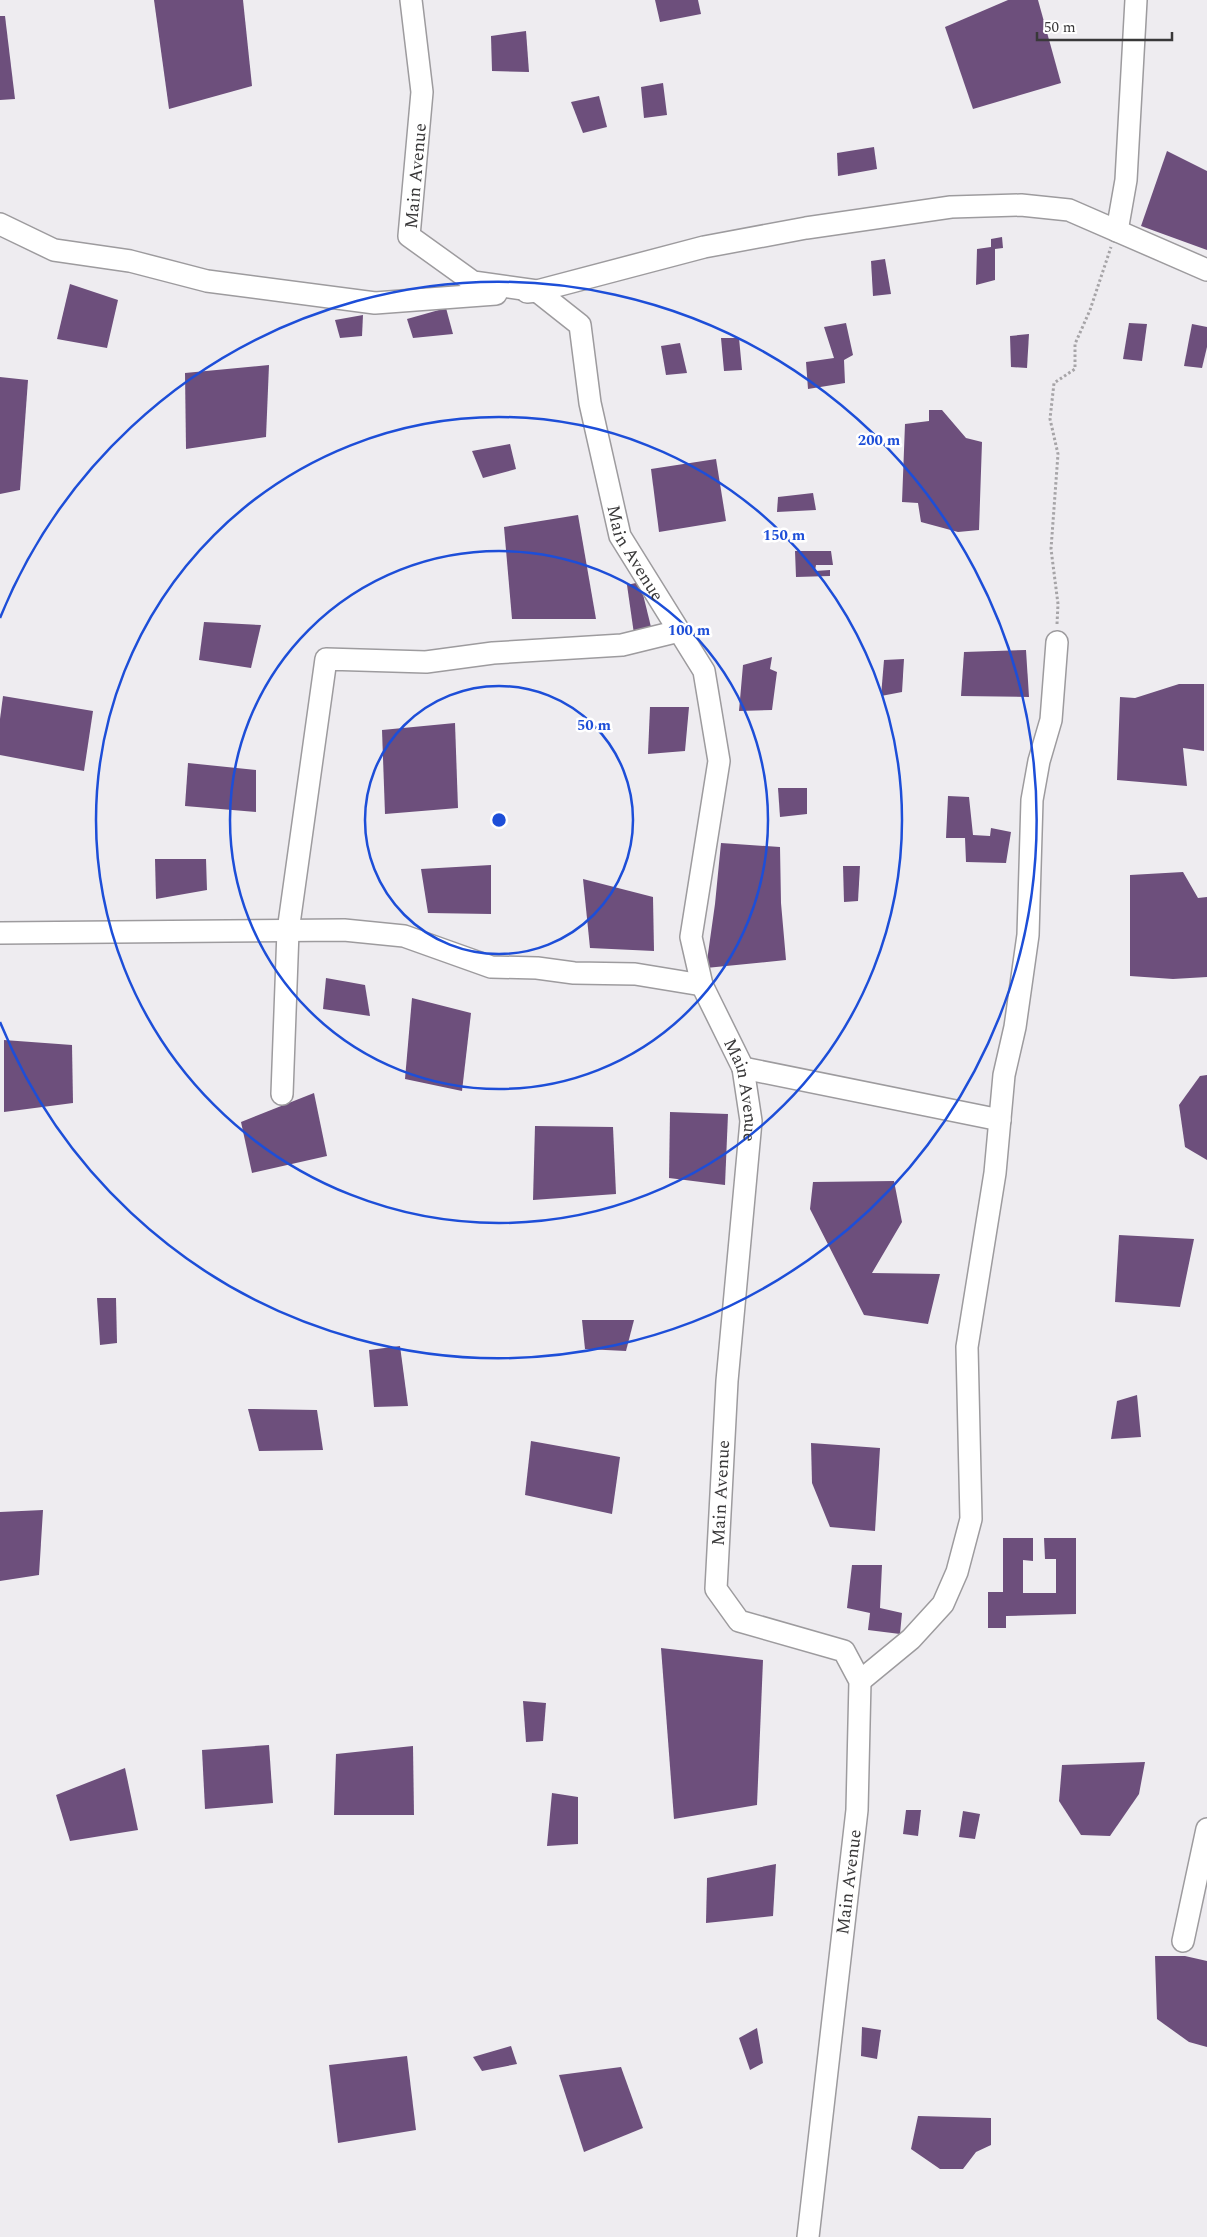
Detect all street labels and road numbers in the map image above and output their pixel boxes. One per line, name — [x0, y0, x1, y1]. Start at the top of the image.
street label: Main Avenue — [398, 122, 434, 230]
street label: Main Avenue — [600, 502, 671, 606]
street label: Main Avenue — [717, 1033, 765, 1143]
street label: Main Avenue — [705, 1439, 737, 1547]
street label: Main Avenue — [829, 1828, 869, 1936]

